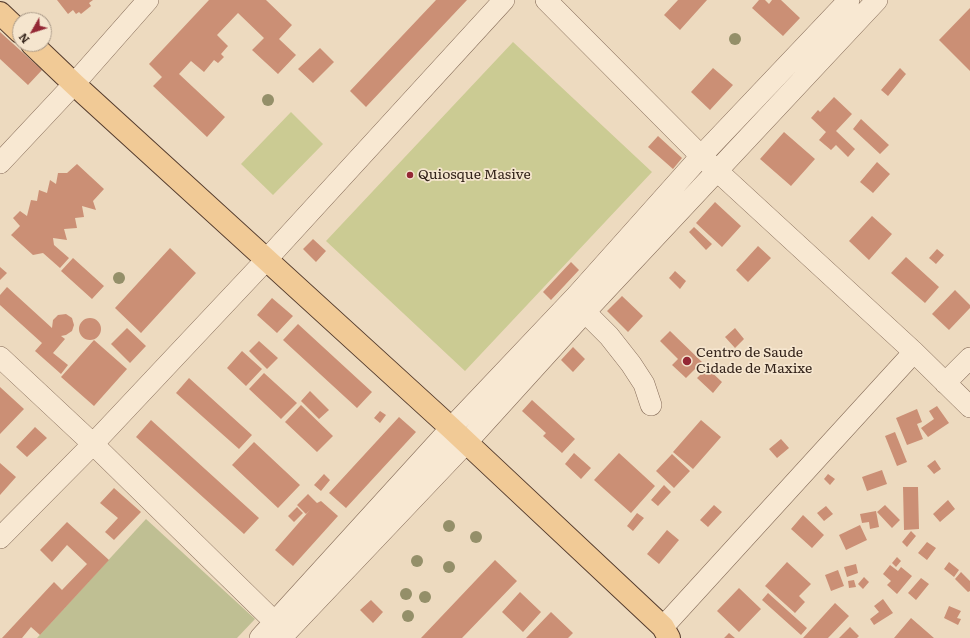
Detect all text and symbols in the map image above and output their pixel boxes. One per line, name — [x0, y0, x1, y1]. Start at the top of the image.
north arrow — [12, 12, 52, 52]
text: N — [14, 30, 33, 48]
place label: Quiosque Masive — [418, 167, 531, 183]
marker: Quiosque Masive — [405, 170, 415, 180]
place label: Centro de Saude Cidade de Maxixe — [696, 345, 812, 378]
marker: Centro de Saude Cidade de Maxixe — [681, 355, 693, 367]

